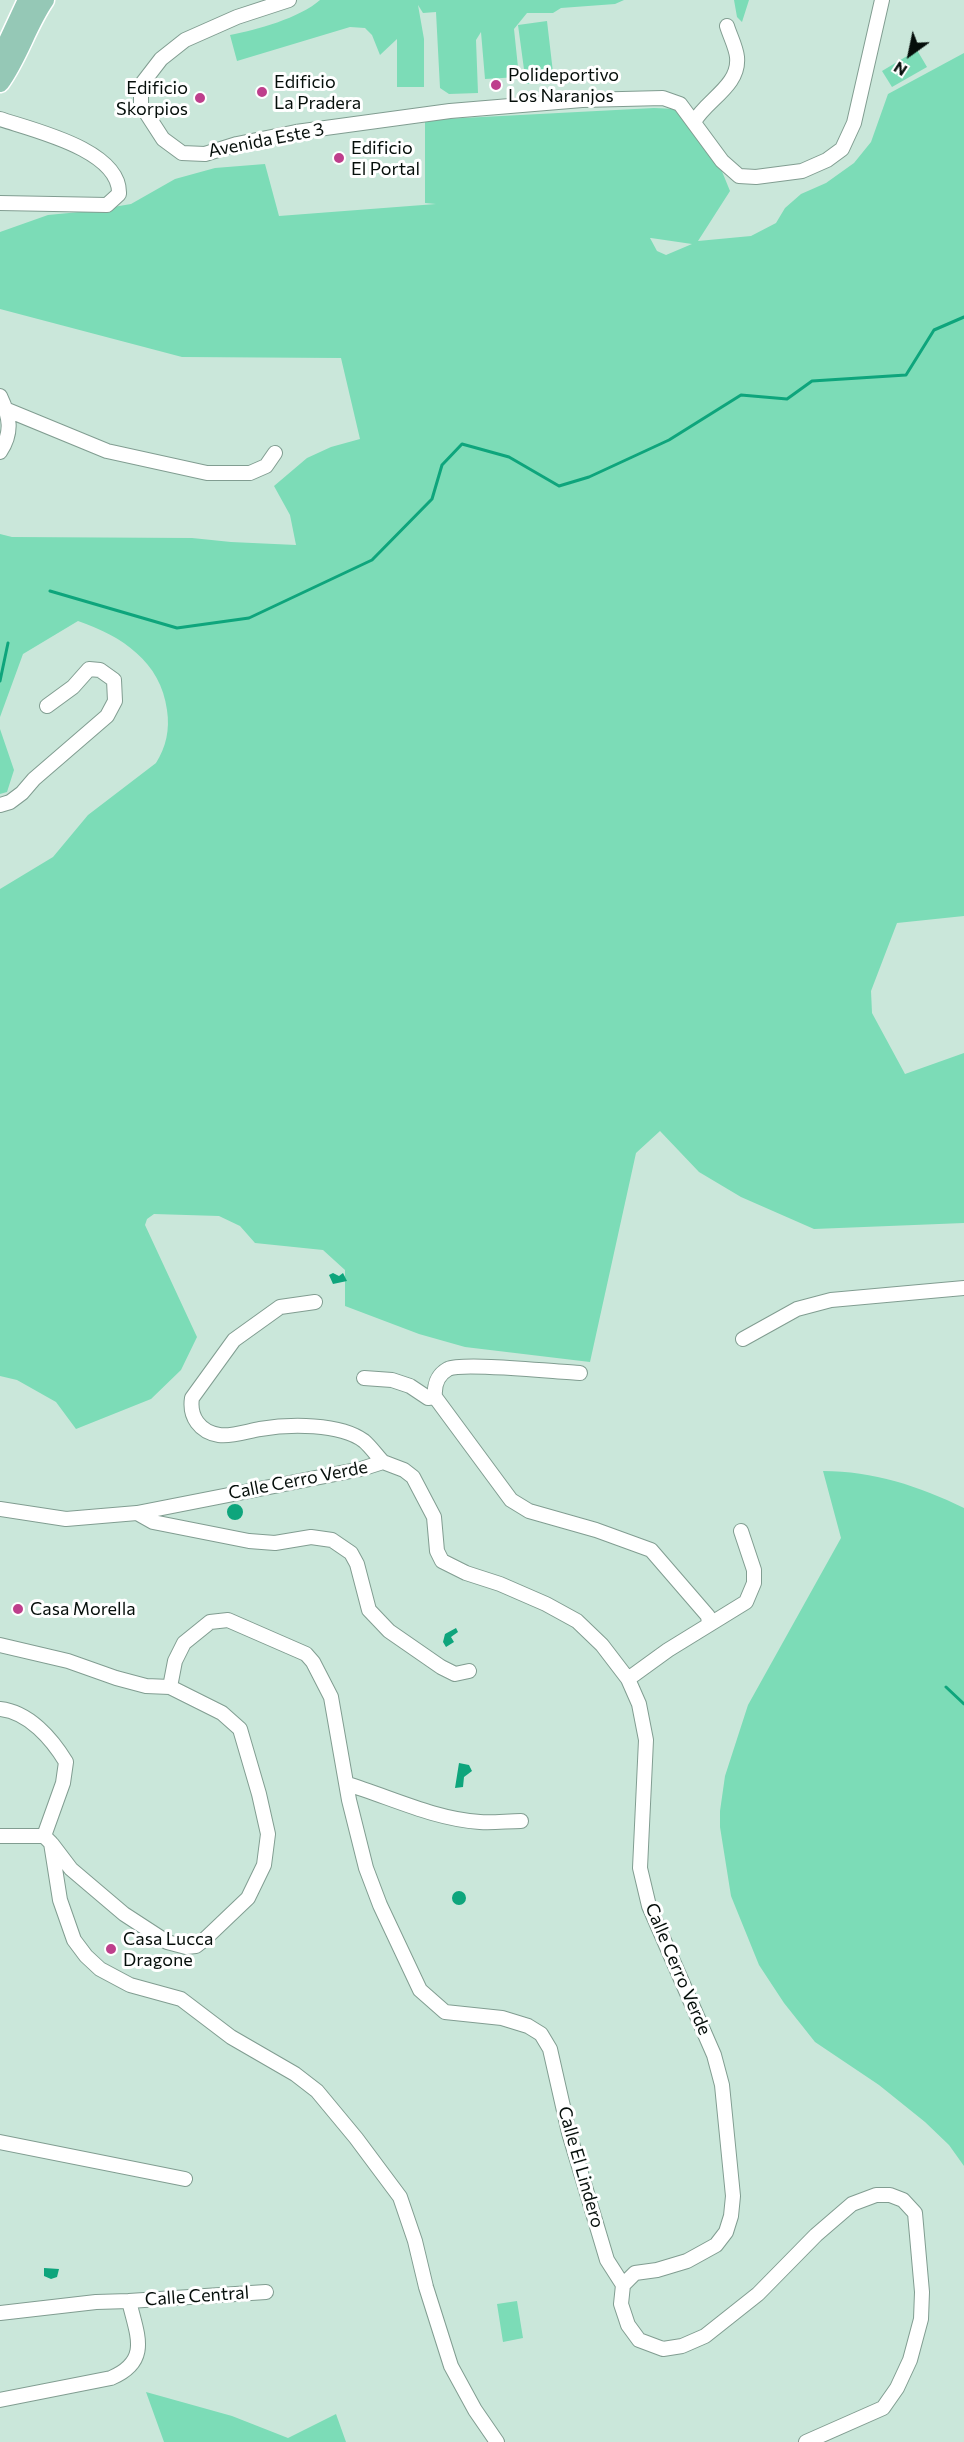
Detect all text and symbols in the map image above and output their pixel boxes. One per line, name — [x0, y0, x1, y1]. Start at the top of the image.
north arrow — [880, 24, 940, 84]
text: N — [890, 58, 910, 81]
place label: Polideportivo Los Naranjos — [508, 64, 619, 106]
place label: Edificio La Pradera — [274, 71, 361, 113]
place label: Edificio Skorpios — [116, 77, 188, 119]
marker: Polideportivo Los Naranjos — [489, 78, 503, 92]
marker: Edificio La Pradera — [255, 85, 269, 99]
marker: Edificio Skorpios — [193, 91, 207, 105]
street label: Avenida Este 3 — [206, 118, 326, 162]
place label: Edificio El Portal — [351, 137, 420, 180]
marker: Edificio El Portal — [332, 151, 346, 165]
street label: Calle Cerro Verde — [227, 1456, 369, 1504]
place label: Casa Morella — [30, 1598, 136, 1620]
marker: Casa Morella — [11, 1602, 25, 1616]
street label: Calle Cerro Verde — [640, 1900, 716, 2038]
place label: Casa Lucca Dragone — [123, 1928, 213, 1970]
marker: Casa Lucca Dragone — [104, 1942, 118, 1956]
street label: Calle El Lindero — [553, 2104, 609, 2230]
street label: Calle Central — [144, 2282, 250, 2310]

